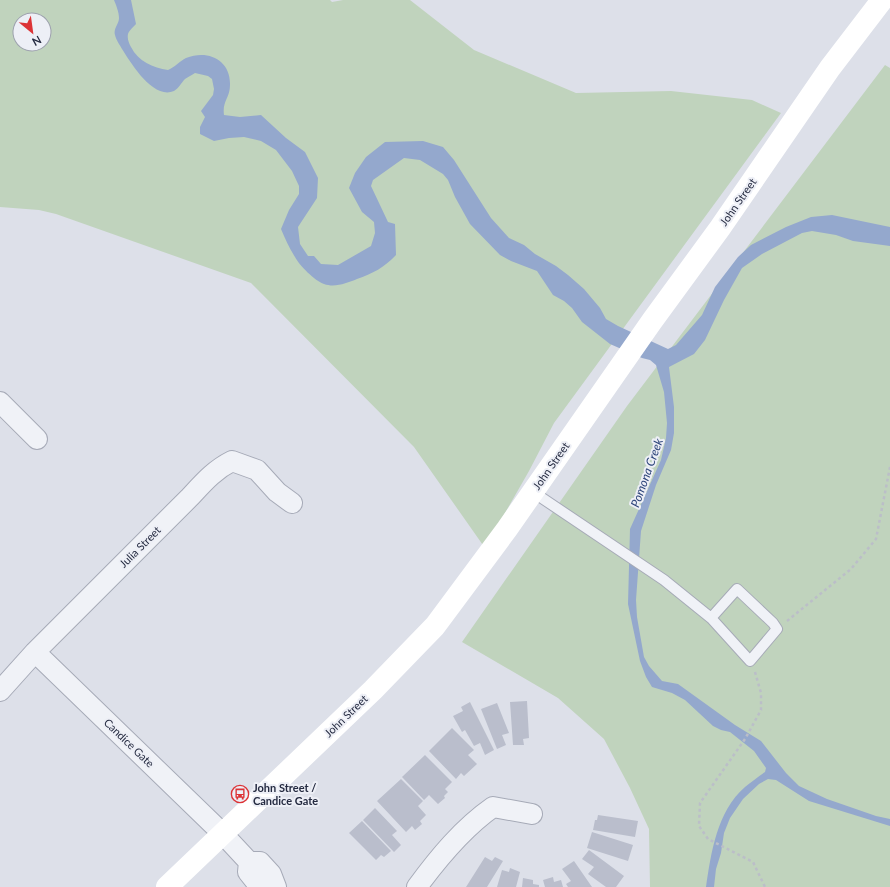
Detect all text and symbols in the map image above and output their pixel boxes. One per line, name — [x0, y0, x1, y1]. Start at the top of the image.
north arrow — [12, 12, 52, 52]
text: N — [30, 33, 44, 49]
street label: John Street — [717, 176, 759, 228]
water label: Pomona Creek — [627, 436, 666, 509]
street label: John Street — [530, 440, 572, 492]
street label: Julia Street — [116, 523, 163, 570]
street label: John Street — [321, 692, 370, 739]
street label: Candice Gate — [102, 716, 157, 770]
place label: John Street / Candice Gate — [253, 781, 318, 807]
bus stop icon: John Street / Candice Gate — [230, 784, 250, 804]

